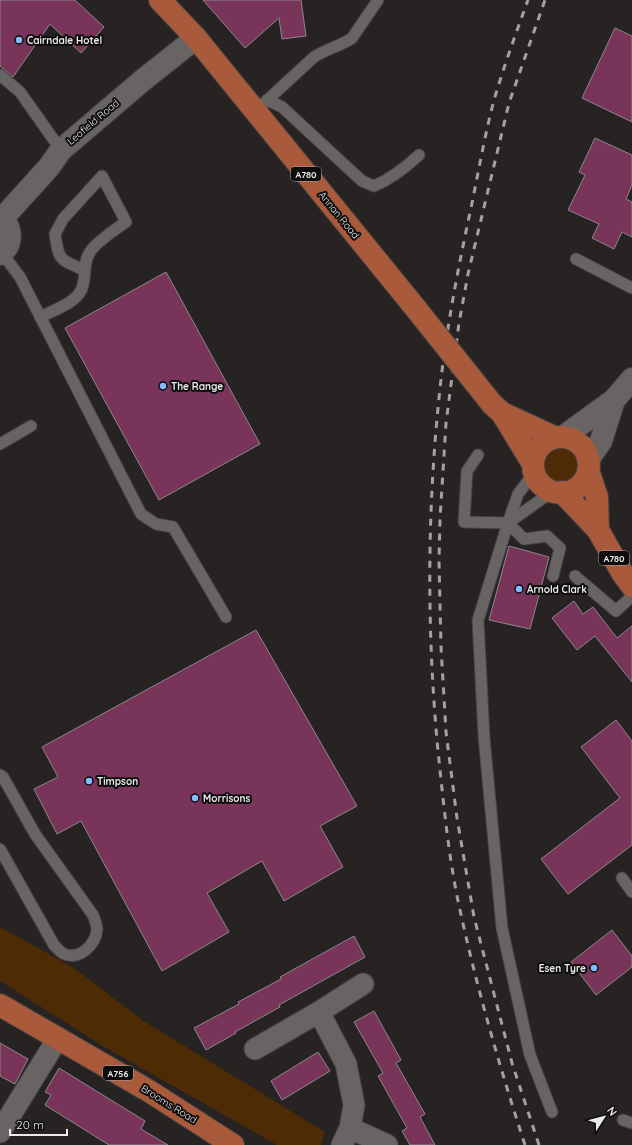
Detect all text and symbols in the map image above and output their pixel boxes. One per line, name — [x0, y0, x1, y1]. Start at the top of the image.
place label: Cairndale Hotel — [27, 34, 102, 47]
marker: Cairndale Hotel — [14, 35, 24, 45]
street label: Leafield Road — [64, 96, 122, 148]
road number: A780 — [291, 167, 321, 181]
street label: Annan Road — [316, 189, 362, 241]
place label: The Range — [171, 380, 223, 393]
marker: The Range — [158, 381, 168, 391]
road number: A780 — [599, 551, 629, 565]
place label: Arnold Clark — [527, 583, 587, 596]
marker: Arnold Clark — [514, 584, 524, 594]
place label: Timpson — [97, 775, 138, 788]
marker: Timpson — [84, 776, 94, 786]
place label: Morrisons — [203, 792, 250, 805]
marker: Morrisons — [190, 793, 200, 803]
place label: Esen Tyre — [539, 962, 586, 975]
marker: Esen Tyre — [589, 963, 599, 973]
road number: A756 — [103, 1066, 133, 1080]
street label: Brooms Road — [139, 1082, 199, 1126]
north arrow — [584, 1097, 624, 1137]
text: N — [604, 1104, 620, 1119]
scale bar — [10, 1111, 67, 1137]
text: 20 m — [16, 1117, 44, 1132]

